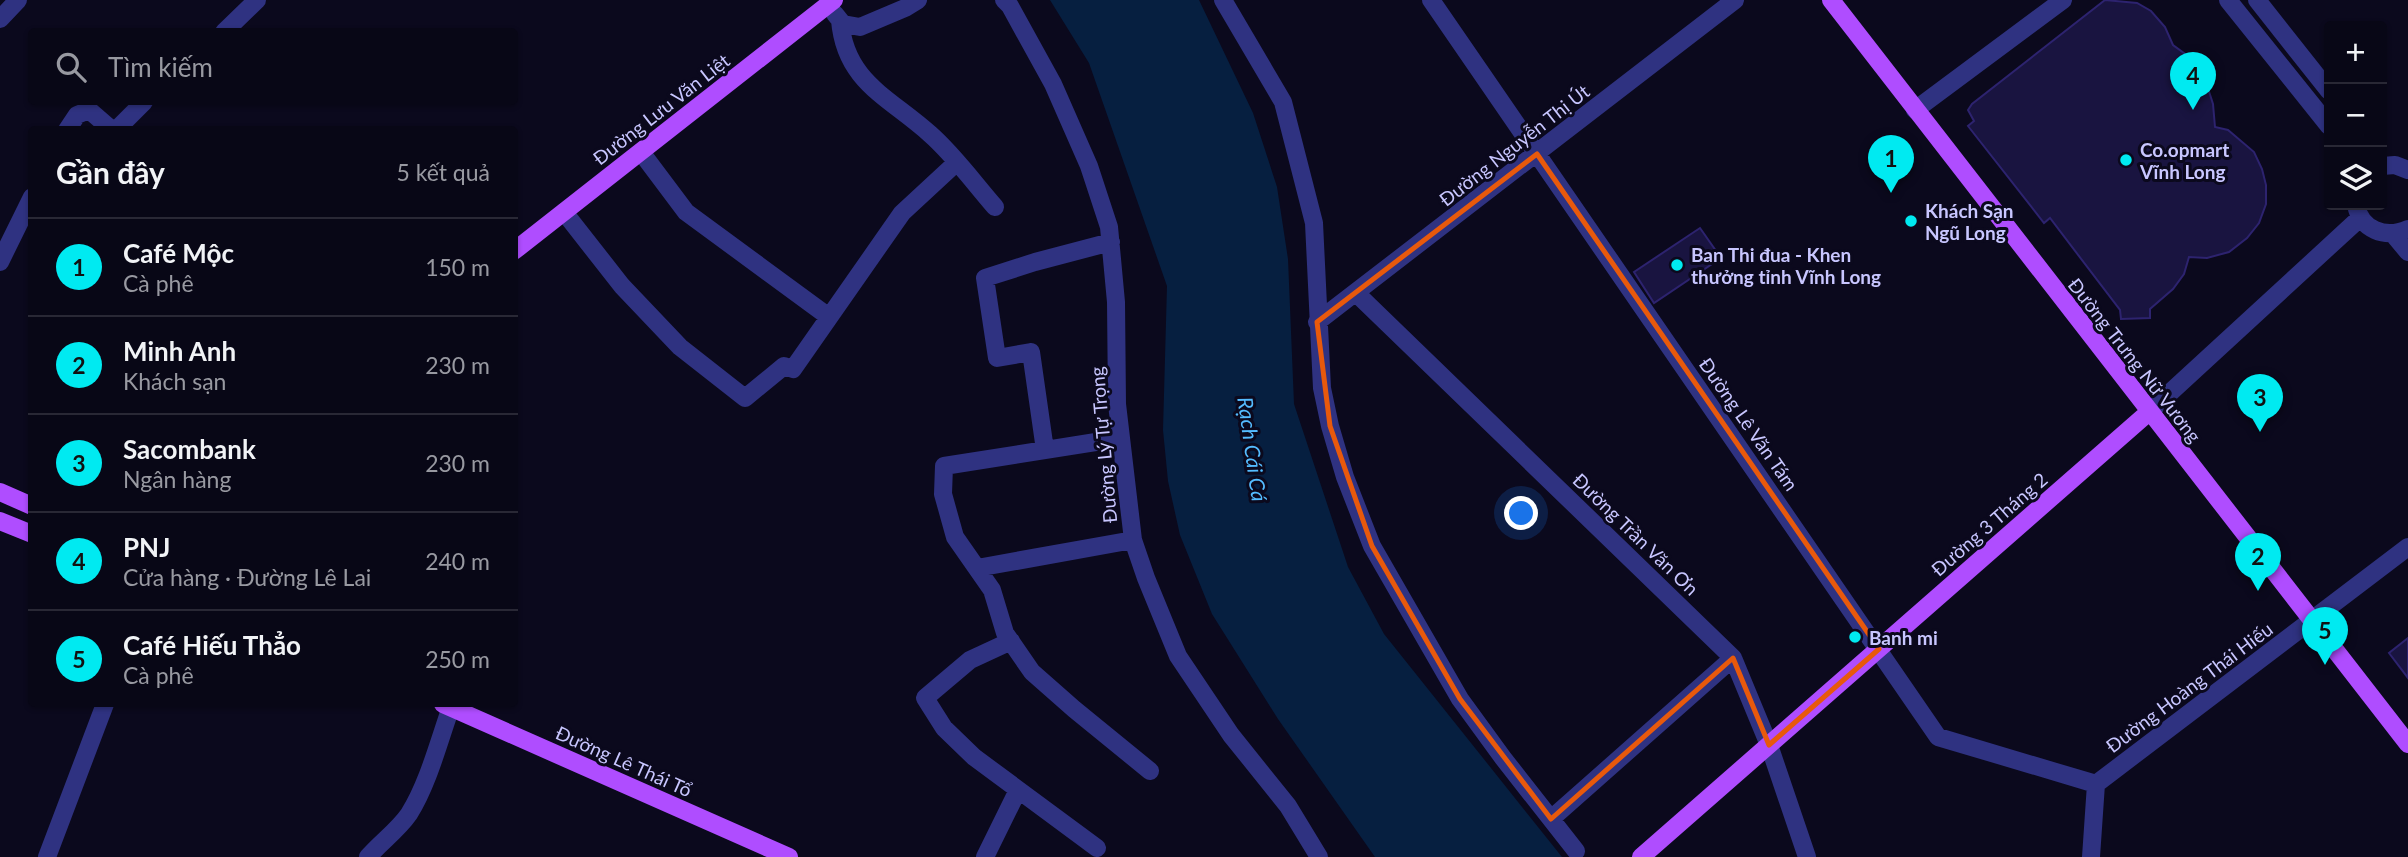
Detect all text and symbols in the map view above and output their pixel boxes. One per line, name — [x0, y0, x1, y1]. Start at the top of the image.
map controls — [2324, 21, 2387, 210]
button: + — [2324, 21, 2387, 84]
search box — [28, 28, 518, 105]
icon: search — [52, 48, 90, 86]
street label: Đường Lưu Văn Liệt — [588, 48, 734, 169]
text: Tìm kiếm — [108, 51, 213, 83]
pin: 4 — [2170, 52, 2216, 110]
street label: Đường Nguyễn Thị Út — [1434, 79, 1594, 211]
button: − — [2324, 84, 2387, 147]
pin: 1 — [1868, 135, 1914, 193]
place label: Co.opmart Vĩnh Long — [2139, 138, 2229, 183]
button: layers — [2324, 147, 2387, 210]
marker: Co.opmart Vĩnh Long — [2118, 152, 2134, 168]
text: Gần đây — [56, 154, 165, 190]
text: 5 kết quả — [396, 158, 490, 186]
place label: Khách Sạn Ngũ Long — [1925, 199, 2014, 244]
marker: Khách Sạn Ngũ Long — [1903, 213, 1919, 229]
text: Café Mộc — [123, 237, 234, 269]
place label: Ban Thi đua - Khen thưởng tỉnh Vĩnh Long — [1691, 243, 1881, 288]
text: 1 — [72, 253, 86, 281]
text: 150 m — [425, 253, 490, 281]
marker: Ban Thi đua - Khen thưởng tỉnh Vĩnh Long — [1669, 257, 1685, 273]
text: Cà phê — [123, 269, 194, 297]
street label: Đường Trưng Nữ Vương — [2064, 273, 2206, 447]
text: Minh Anh — [123, 335, 236, 367]
text: 2 — [72, 351, 86, 379]
text: 230 m — [425, 351, 490, 379]
street label: Đường Lê Văn Tám — [1695, 353, 1803, 495]
street label: Đường Lý Tự Trọng — [1085, 366, 1121, 524]
text: Khách sạn — [123, 367, 226, 395]
pin: 3 — [2237, 374, 2283, 432]
water label: Rạch Cái Cá — [1233, 395, 1273, 503]
text: Sacombank — [123, 433, 256, 465]
text: 3 — [72, 449, 86, 477]
text: 230 m — [425, 449, 490, 477]
text: Ngân hàng — [123, 465, 231, 493]
street label: Đường 3 Tháng 2 — [1926, 467, 2052, 581]
street label: Đường Trần Văn Ơn — [1568, 468, 1704, 600]
your location — [1504, 496, 1538, 530]
text: PNJ — [123, 531, 170, 563]
pin: 2 — [2235, 533, 2281, 591]
text: 4 — [72, 547, 86, 575]
text: 240 m — [425, 547, 490, 575]
text: Cửa hàng · Đường Lê Lai — [123, 563, 371, 591]
pin: 5 — [2302, 607, 2348, 665]
street label: Đường Hoàng Thái Hiếu — [2101, 617, 2277, 757]
place label: Banh mi — [1869, 626, 1938, 649]
text: Café Hiếu Thẳo — [123, 629, 301, 661]
marker: Banh mi — [1847, 629, 1863, 645]
text: 5 — [72, 645, 86, 673]
text: 250 m — [425, 645, 490, 673]
text: Cà phê — [123, 661, 194, 689]
street label: Đường Lê Thái Tổ — [552, 721, 696, 801]

